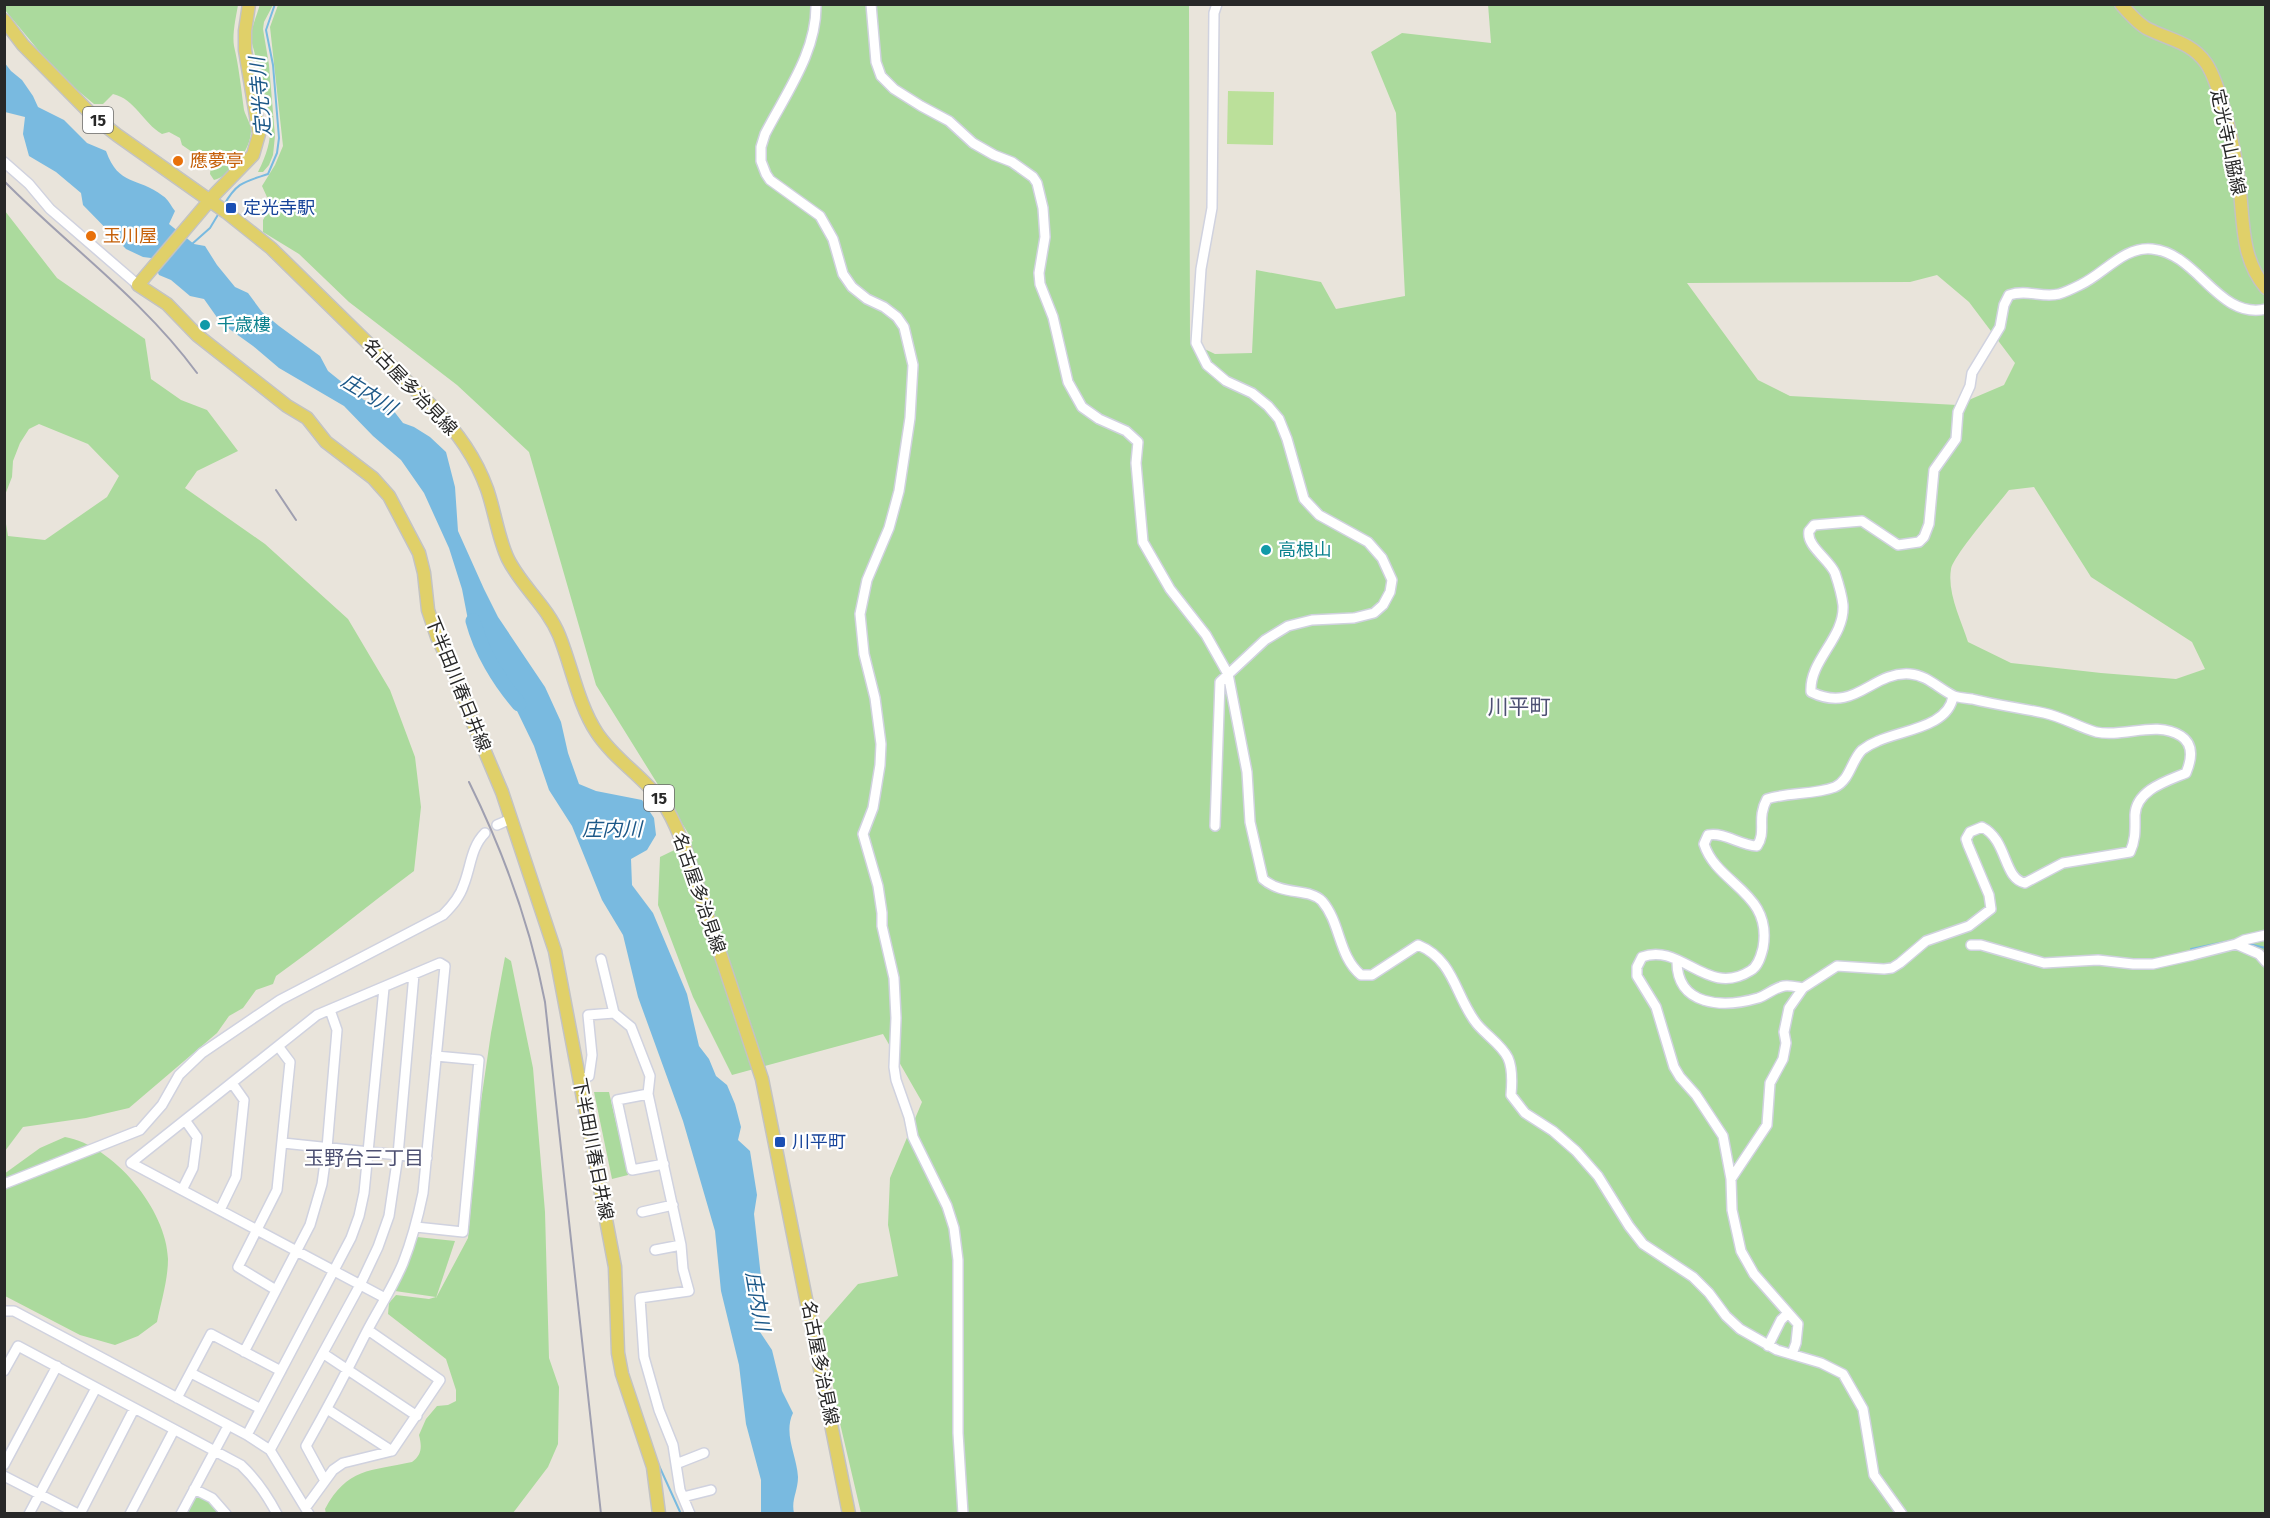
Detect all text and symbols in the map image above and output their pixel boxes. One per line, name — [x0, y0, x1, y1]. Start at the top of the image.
water label: 定光寺川 — [244, 54, 275, 138]
street label: 定光寺山脇線 — [2206, 87, 2250, 197]
road number: 15 — [83, 107, 113, 133]
place label: 應夢亭 — [190, 150, 244, 172]
marker: 應夢亭 — [171, 154, 185, 168]
place label: 定光寺駅 — [243, 197, 315, 219]
marker: 定光寺駅 — [224, 201, 238, 215]
place label: 玉川屋 — [103, 225, 157, 247]
marker: 玉川屋 — [84, 229, 98, 243]
place label: 千歳樓 — [217, 314, 271, 336]
marker: 千歳樓 — [198, 318, 212, 332]
street label: 名古屋多治見線 — [358, 334, 462, 440]
water label: 庄内川 — [337, 368, 403, 421]
place label: 高根山 — [1278, 539, 1332, 561]
marker: 高根山 — [1259, 543, 1273, 557]
street label: 下半田川春日井線 — [421, 613, 495, 755]
district label: 川平町 — [1488, 694, 1551, 720]
road number: 15 — [644, 785, 674, 811]
water label: 庄内川 — [582, 817, 644, 841]
street label: 名古屋多治見線 — [668, 830, 730, 956]
street label: 下半田川春日井線 — [568, 1076, 618, 1222]
place label: 川平町 — [792, 1131, 846, 1153]
marker: 川平町 — [773, 1135, 787, 1149]
district label: 玉野台三丁目 — [304, 1146, 424, 1170]
water label: 庄内川 — [741, 1269, 775, 1335]
street label: 名古屋多治見線 — [797, 1299, 843, 1427]

